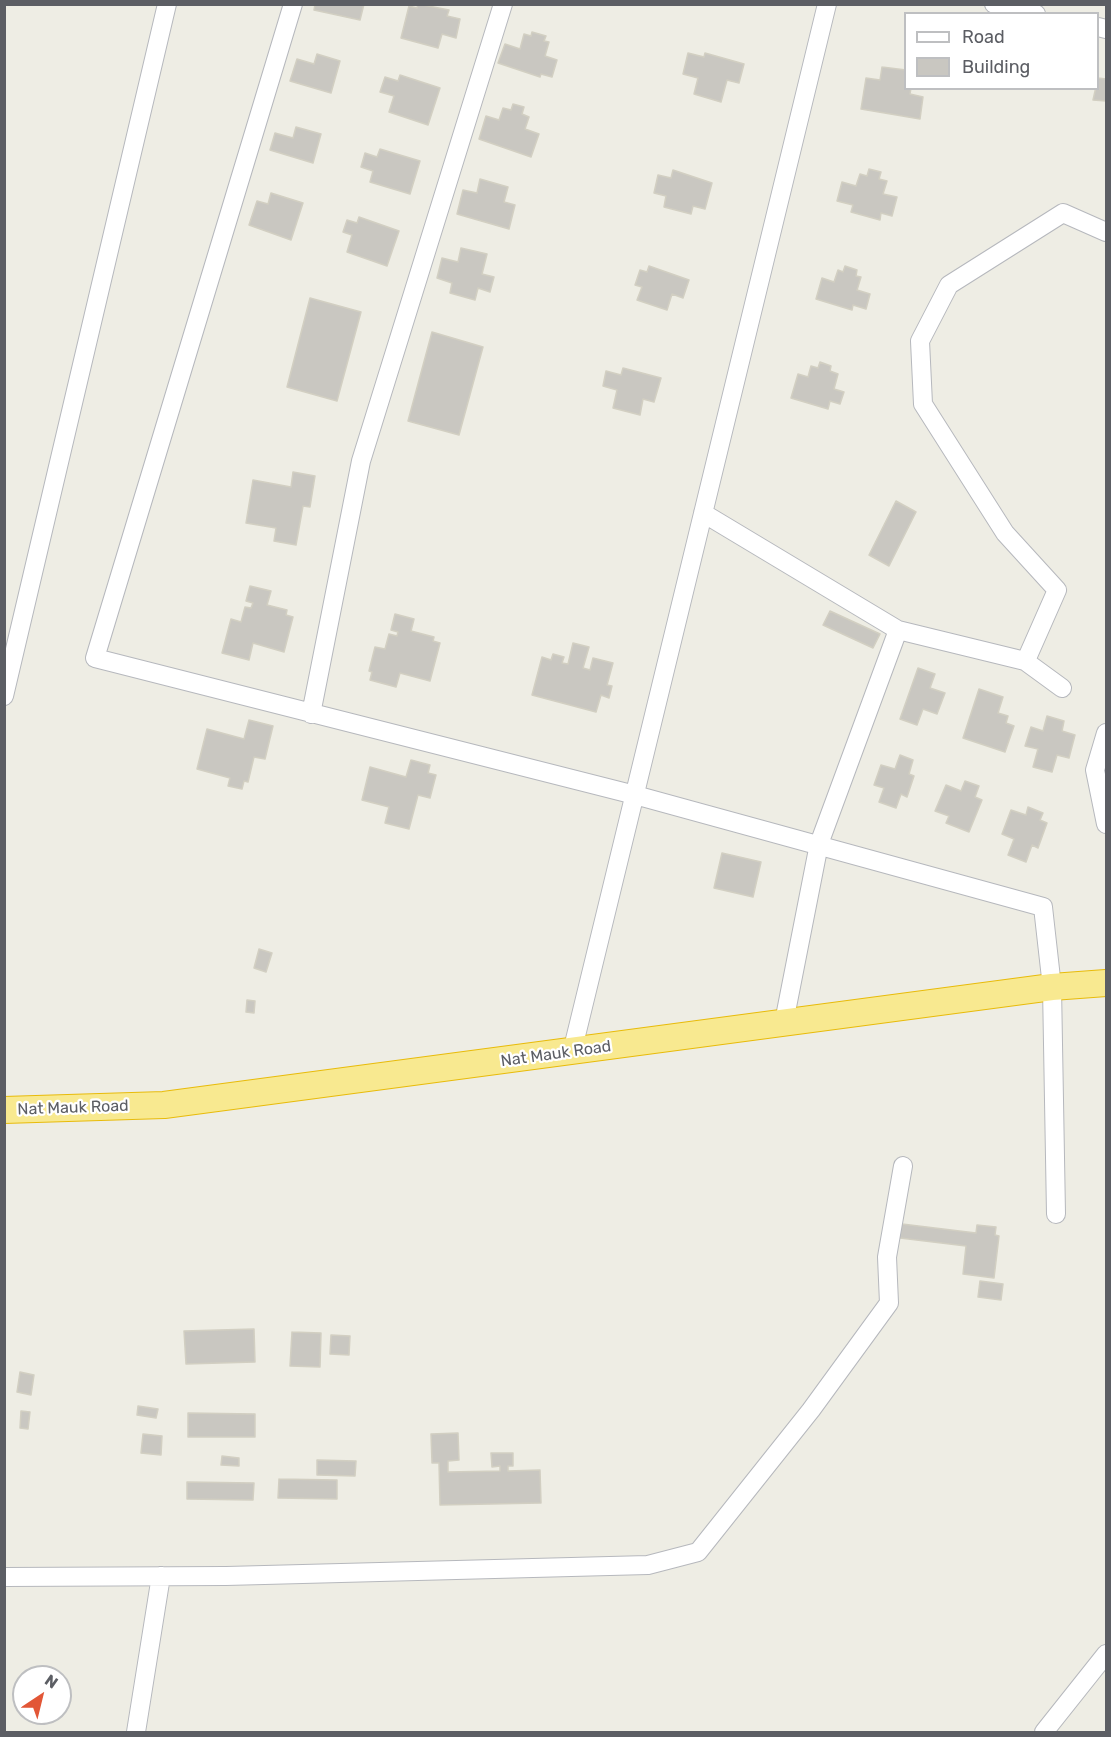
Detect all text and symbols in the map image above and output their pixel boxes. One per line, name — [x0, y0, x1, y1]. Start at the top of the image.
legend — [904, 12, 1099, 90]
text: Road — [962, 26, 1005, 48]
text: Building — [962, 56, 1030, 78]
street label: Nat Mauk Road — [500, 1037, 612, 1071]
street label: Nat Mauk Road — [17, 1096, 129, 1120]
north arrow — [12, 1665, 72, 1725]
text: N — [41, 1670, 62, 1693]

